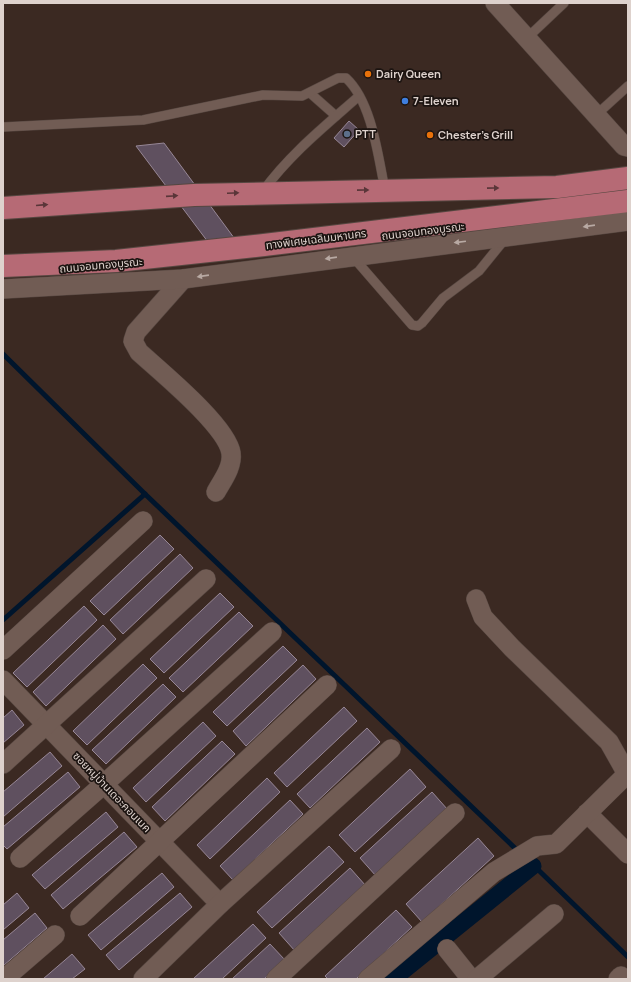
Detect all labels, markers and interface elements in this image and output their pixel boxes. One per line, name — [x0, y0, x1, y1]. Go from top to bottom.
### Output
place label: Dairy Queen — [376, 66, 441, 81]
marker: Dairy Queen — [363, 69, 373, 79]
place label: 7-Eleven — [413, 93, 459, 108]
marker: 7-Eleven — [400, 96, 410, 106]
place label: PTT — [355, 126, 376, 141]
place label: Chester's Grill — [438, 127, 513, 142]
marker: PTT — [342, 129, 352, 139]
marker: Chester's Grill — [425, 130, 435, 140]
one-way arrow — [487, 185, 500, 191]
one-way arrow — [357, 187, 370, 193]
one-way arrow — [227, 190, 239, 197]
one-way arrow — [166, 193, 178, 200]
one-way arrow — [36, 202, 48, 209]
street label: ถนนจอมทองบูรณะ — [380, 218, 466, 243]
one-way arrow — [583, 223, 595, 229]
street label: ทางพิเศษเฉลิมมหานคร — [265, 225, 367, 252]
one-way arrow — [454, 239, 466, 245]
street label: ถนนจอมทองบูรณะ — [59, 253, 144, 276]
one-way arrow — [325, 255, 337, 261]
one-way arrow — [197, 273, 209, 279]
street label: ซอยหมู่บ้านเดอะคอนเนค — [70, 748, 155, 835]

